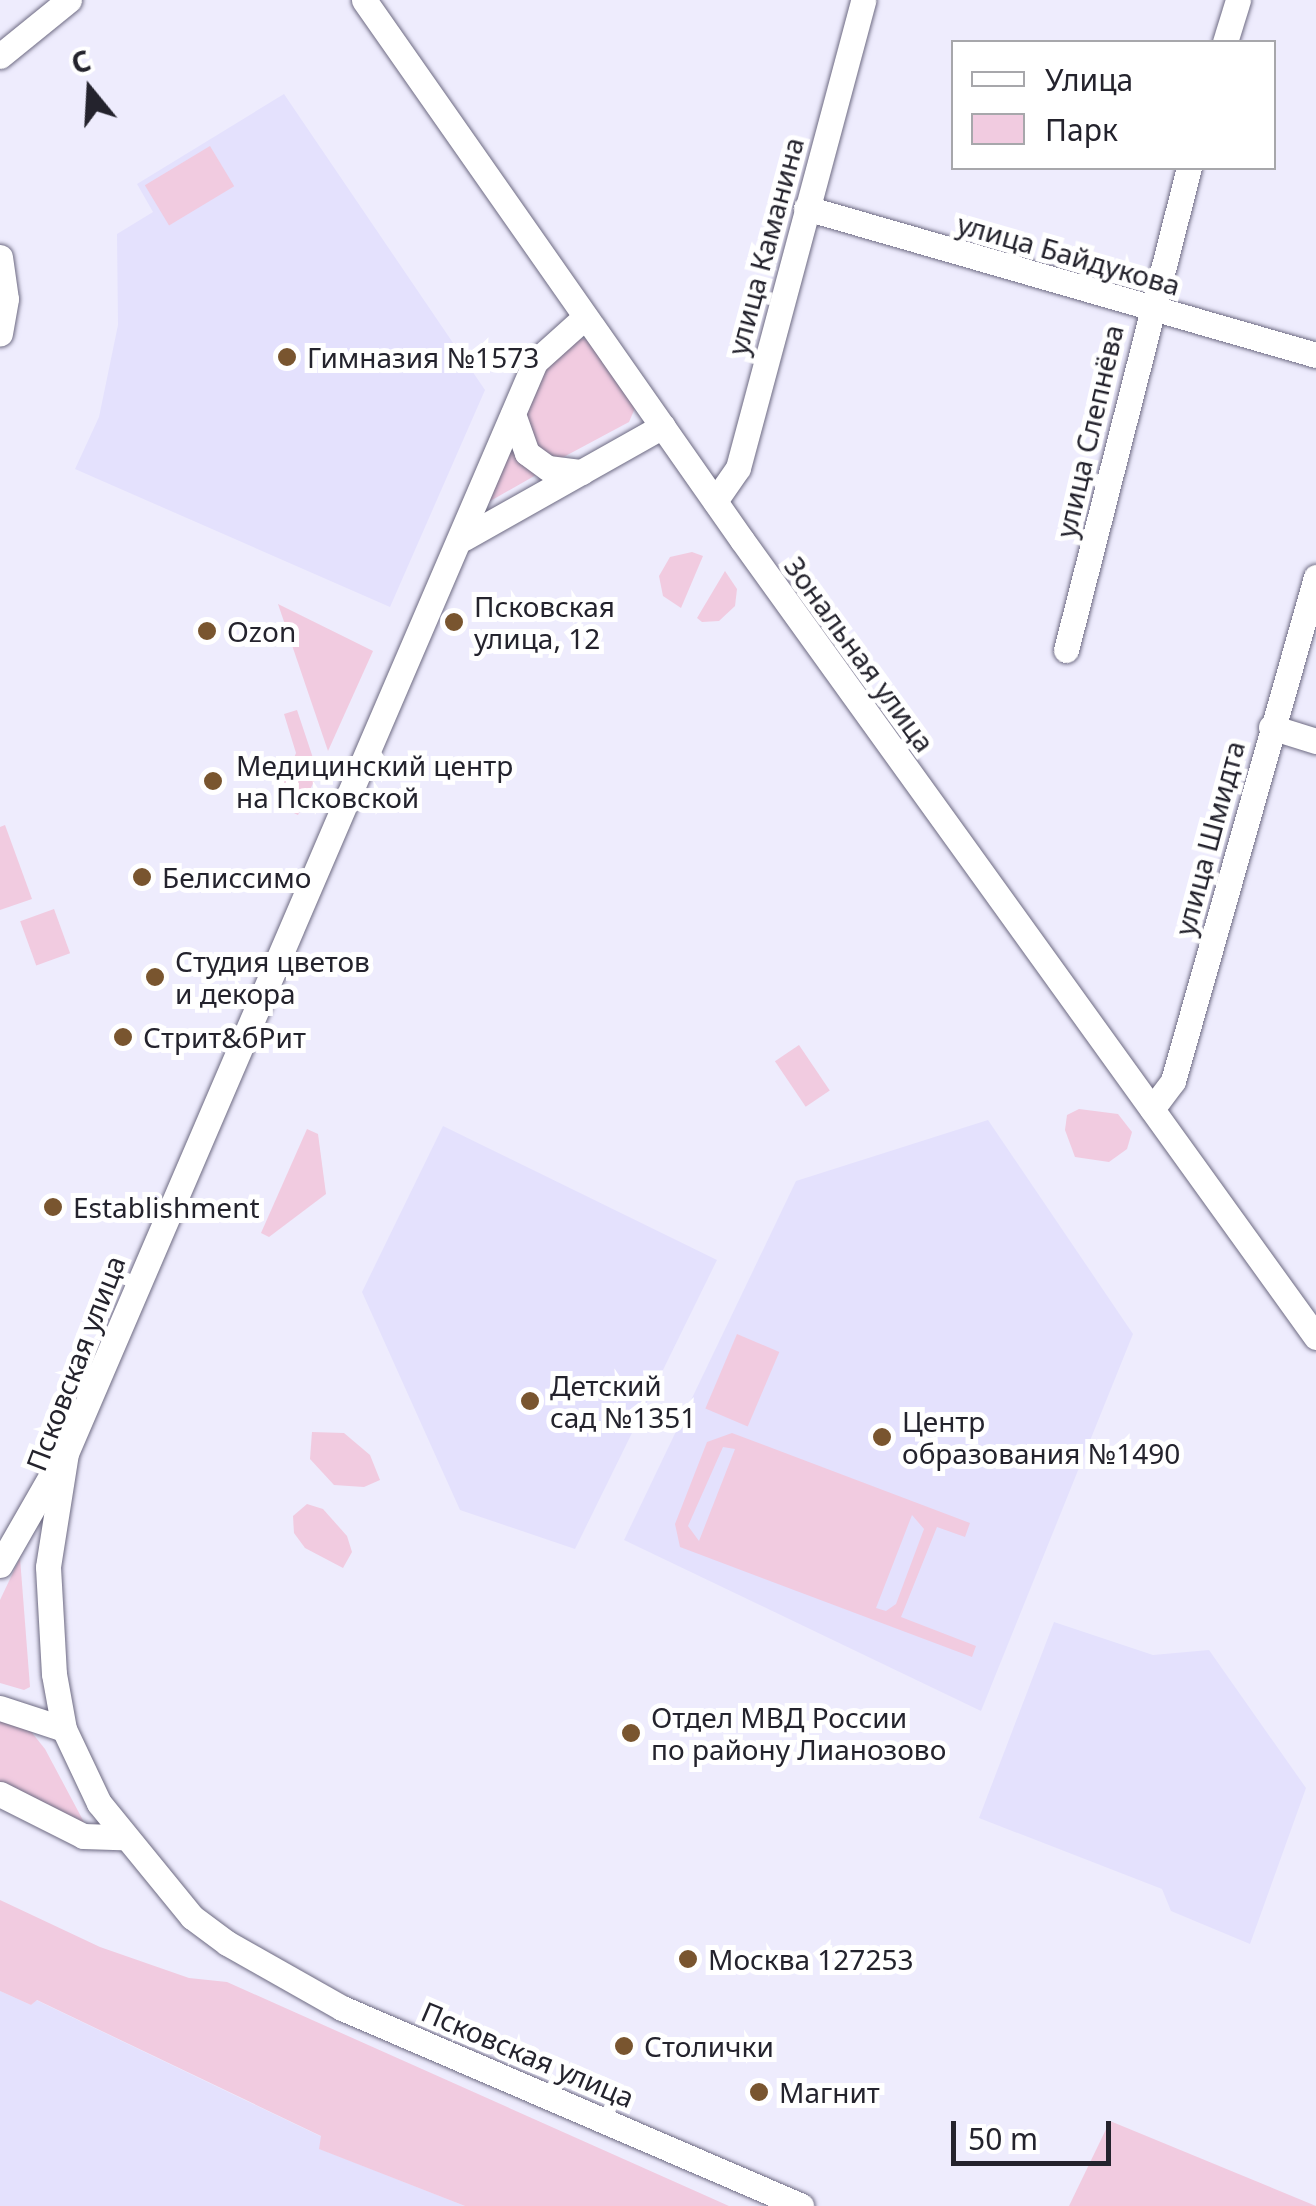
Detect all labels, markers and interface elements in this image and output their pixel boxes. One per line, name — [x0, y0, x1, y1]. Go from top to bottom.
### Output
north arrow — [40, 40, 140, 140]
legend — [951, 40, 1276, 170]
text: С — [66, 41, 95, 82]
text: Улица — [1045, 59, 1133, 100]
text: Парк — [1045, 109, 1118, 150]
street label: улица Каманина — [720, 134, 810, 358]
street label: улица Байдукова — [954, 206, 1184, 302]
street label: улица Слепнёва — [1048, 321, 1130, 541]
place label: Гимназия №1573 — [307, 340, 539, 374]
marker: Гимназия №1573 — [276, 346, 298, 368]
street label: Зональная улица — [778, 550, 942, 758]
place label: Псковская улица, 12 — [474, 589, 615, 655]
marker: Псковская улица, 12 — [443, 611, 465, 633]
place label: Ozon — [227, 614, 296, 648]
marker: Ozon — [196, 620, 218, 642]
street label: улица Шмидта — [1167, 737, 1251, 939]
place label: Медицинский центр на Псковской — [236, 748, 513, 814]
marker: Медицинский центр на Псковской — [200, 768, 226, 794]
place label: Белиссимо — [162, 860, 311, 894]
marker: Белиссимо — [131, 866, 153, 888]
place label: Студия цветов и декора — [175, 944, 370, 1010]
marker: Студия цветов и декора — [144, 966, 166, 988]
place label: Стрит&бРит — [143, 1020, 306, 1054]
marker: Стрит&бРит — [112, 1026, 134, 1048]
place label: Establishment — [73, 1190, 260, 1224]
marker: Establishment — [42, 1196, 64, 1218]
street label: Псковская улица — [19, 1251, 131, 1475]
place label: Детский сад №1351 — [550, 1368, 696, 1434]
marker: Детский сад №1351 — [519, 1390, 541, 1412]
place label: Центр образования №1490 — [902, 1404, 1180, 1470]
marker: Центр образования №1490 — [871, 1426, 893, 1448]
place label: Отдел МВД России по району Лианозово — [651, 1700, 946, 1766]
marker: Отдел МВД России по району Лианозово — [620, 1722, 642, 1744]
place label: Москва 127253 — [708, 1942, 913, 1976]
marker: Москва 127253 — [677, 1948, 699, 1970]
street label: Псковская улица — [417, 1994, 639, 2114]
place label: Столички — [644, 2029, 774, 2063]
marker: Столички — [613, 2035, 635, 2057]
place label: Магнит — [779, 2075, 880, 2109]
marker: Магнит — [748, 2081, 770, 2103]
scale bar — [956, 2101, 1116, 2163]
text: 50 m — [968, 2118, 1038, 2159]

